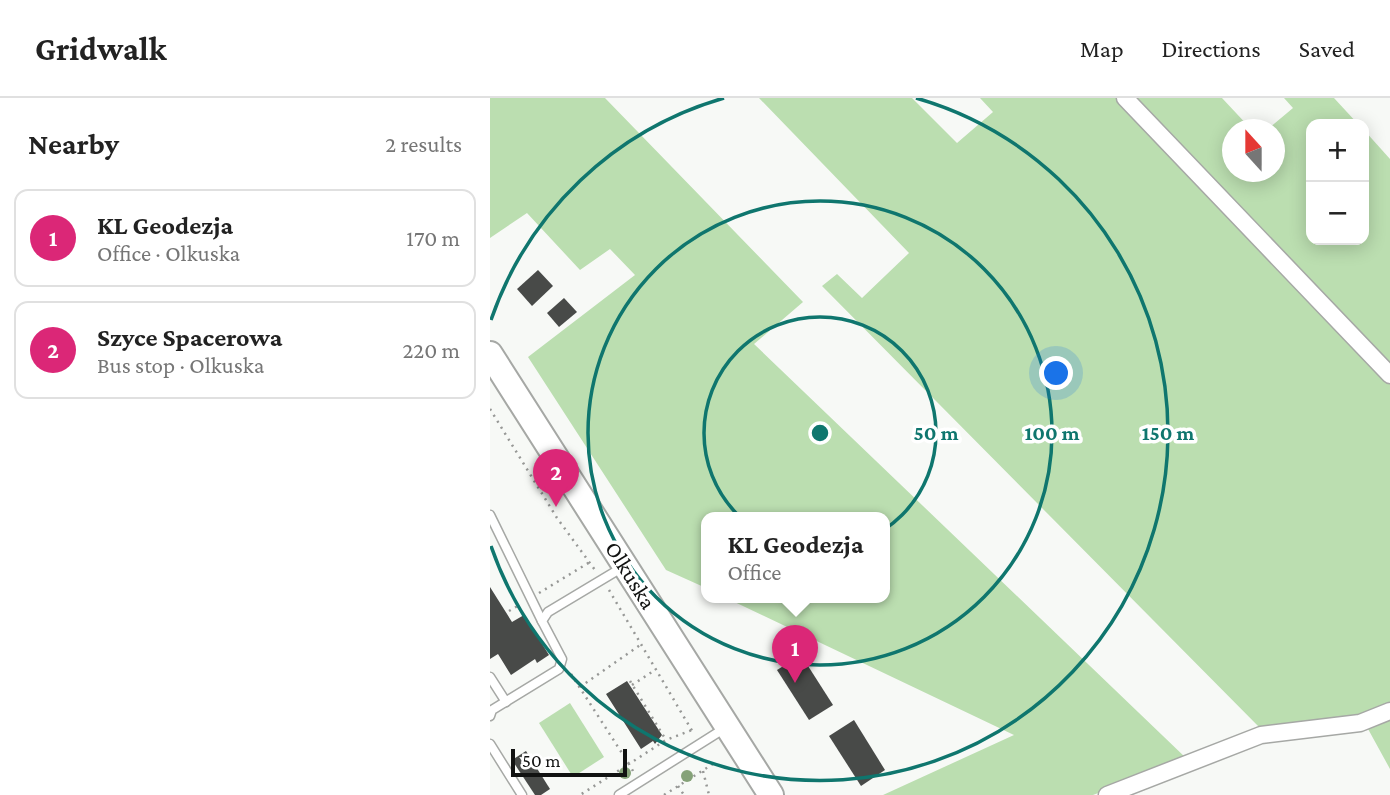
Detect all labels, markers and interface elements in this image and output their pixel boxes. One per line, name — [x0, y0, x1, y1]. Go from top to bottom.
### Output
text: Gridwalk — [35, 30, 167, 67]
text: Map — [1080, 35, 1124, 62]
text: Directions — [1162, 35, 1261, 62]
text: Saved — [1299, 35, 1355, 62]
north arrow — [1222, 119, 1285, 182]
map controls — [1306, 119, 1369, 245]
button: + — [1306, 119, 1369, 182]
text: Nearby — [28, 127, 119, 160]
text: 2 results — [385, 131, 462, 157]
button: − — [1306, 182, 1369, 245]
text: KL Geodezja — [97, 211, 233, 240]
text: 1 — [49, 225, 57, 251]
text: 170 m — [406, 225, 460, 251]
text: Office · Olkuska — [97, 240, 240, 266]
text: Szyce Spacerowa — [97, 323, 282, 352]
text: 2 — [47, 337, 59, 363]
text: 220 m — [402, 337, 460, 363]
text: Bus stop · Olkuska — [97, 352, 264, 378]
your location — [1039, 356, 1073, 390]
centre of rings — [808, 421, 832, 445]
text: 50 m — [914, 421, 959, 445]
text: 100 m — [1024, 421, 1080, 445]
text: 150 m — [1142, 421, 1195, 445]
pin: 2 — [533, 449, 579, 507]
popup — [701, 512, 890, 603]
text: KL Geodezja — [727, 530, 864, 559]
street label: Olkuska — [600, 536, 662, 614]
text: Office — [727, 559, 781, 585]
pin: 1 — [772, 625, 818, 683]
scale bar — [511, 746, 626, 778]
text: 50 m — [522, 750, 561, 771]

